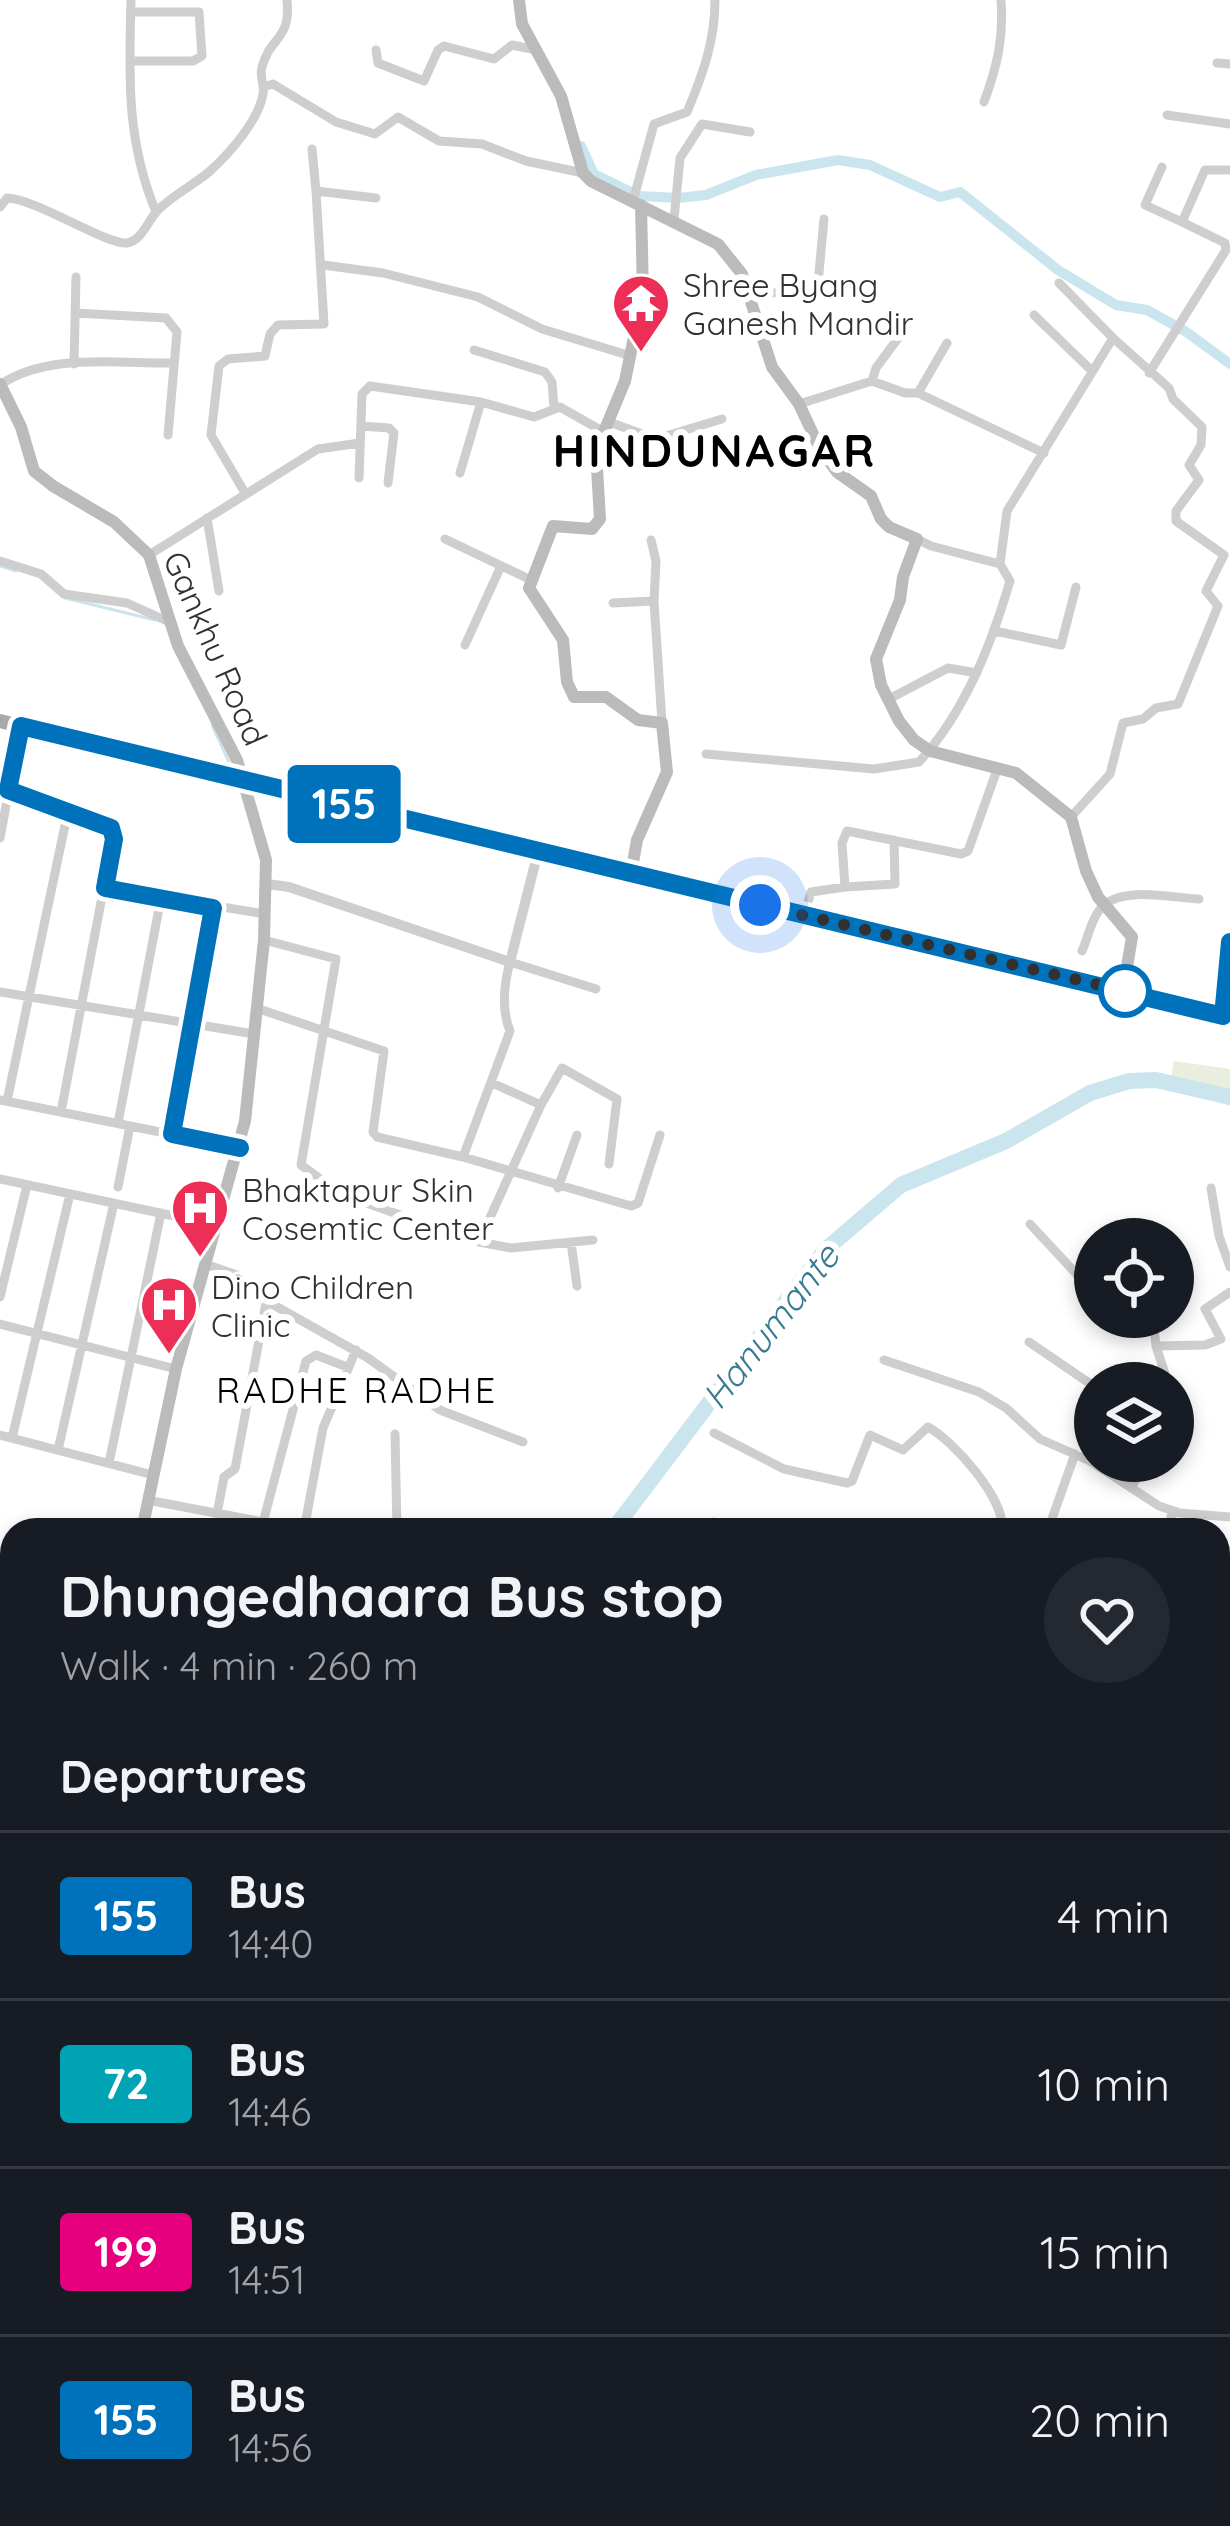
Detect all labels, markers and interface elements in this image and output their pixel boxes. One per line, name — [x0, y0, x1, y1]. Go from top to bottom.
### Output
place label: Shree Byang Ganesh Mandir — [683, 264, 914, 343]
temple icon: Shree Byang Ganesh Mandir — [610, 272, 672, 354]
district label: HINDUNAGAR — [553, 422, 877, 478]
street label: Gankhu Road — [155, 544, 277, 752]
line badge: 155 — [275, 765, 413, 843]
text: 155 — [312, 777, 376, 830]
your location — [730, 875, 790, 935]
unlabelled marker — [1100, 966, 1150, 1016]
place label: Bhaktapur Skin Cosemtic Center — [242, 1169, 494, 1248]
hospital icon: Bhaktapur Skin Cosemtic Center — [169, 1177, 231, 1259]
map controls — [1074, 1218, 1194, 1482]
button: locate — [1074, 1218, 1194, 1338]
water label: Hanumante — [692, 1233, 849, 1417]
place label: Dino Children Clinic — [211, 1266, 414, 1345]
hospital icon: Dino Children Clinic — [138, 1274, 200, 1356]
button: layers — [1074, 1362, 1194, 1482]
district label: RADHE RADHE — [216, 1367, 498, 1412]
button: heart — [1044, 1557, 1170, 1683]
text: Dhungedhaara Bus stop — [60, 1560, 724, 1631]
text: Walk · 4 min · 260 m — [60, 1641, 418, 1690]
text: Departures — [60, 1748, 307, 1804]
text: Bus — [228, 1863, 306, 1919]
text: 4 min — [1057, 1888, 1170, 1944]
text: 155 — [94, 1889, 158, 1942]
text: 14:40 — [228, 1919, 313, 1968]
text: Bus — [228, 2031, 306, 2087]
text: 10 min — [1038, 2056, 1170, 2112]
text: 72 — [103, 2057, 149, 2110]
text: 14:46 — [228, 2087, 311, 2136]
text: Bus — [228, 2199, 306, 2255]
text: 15 min — [1040, 2224, 1170, 2280]
text: 199 — [94, 2225, 158, 2278]
text: 14:51 — [228, 2255, 305, 2304]
text: Bus — [228, 2367, 306, 2423]
text: 20 min — [1029, 2392, 1170, 2448]
text: 155 — [94, 2393, 158, 2446]
text: 14:56 — [228, 2423, 312, 2472]

